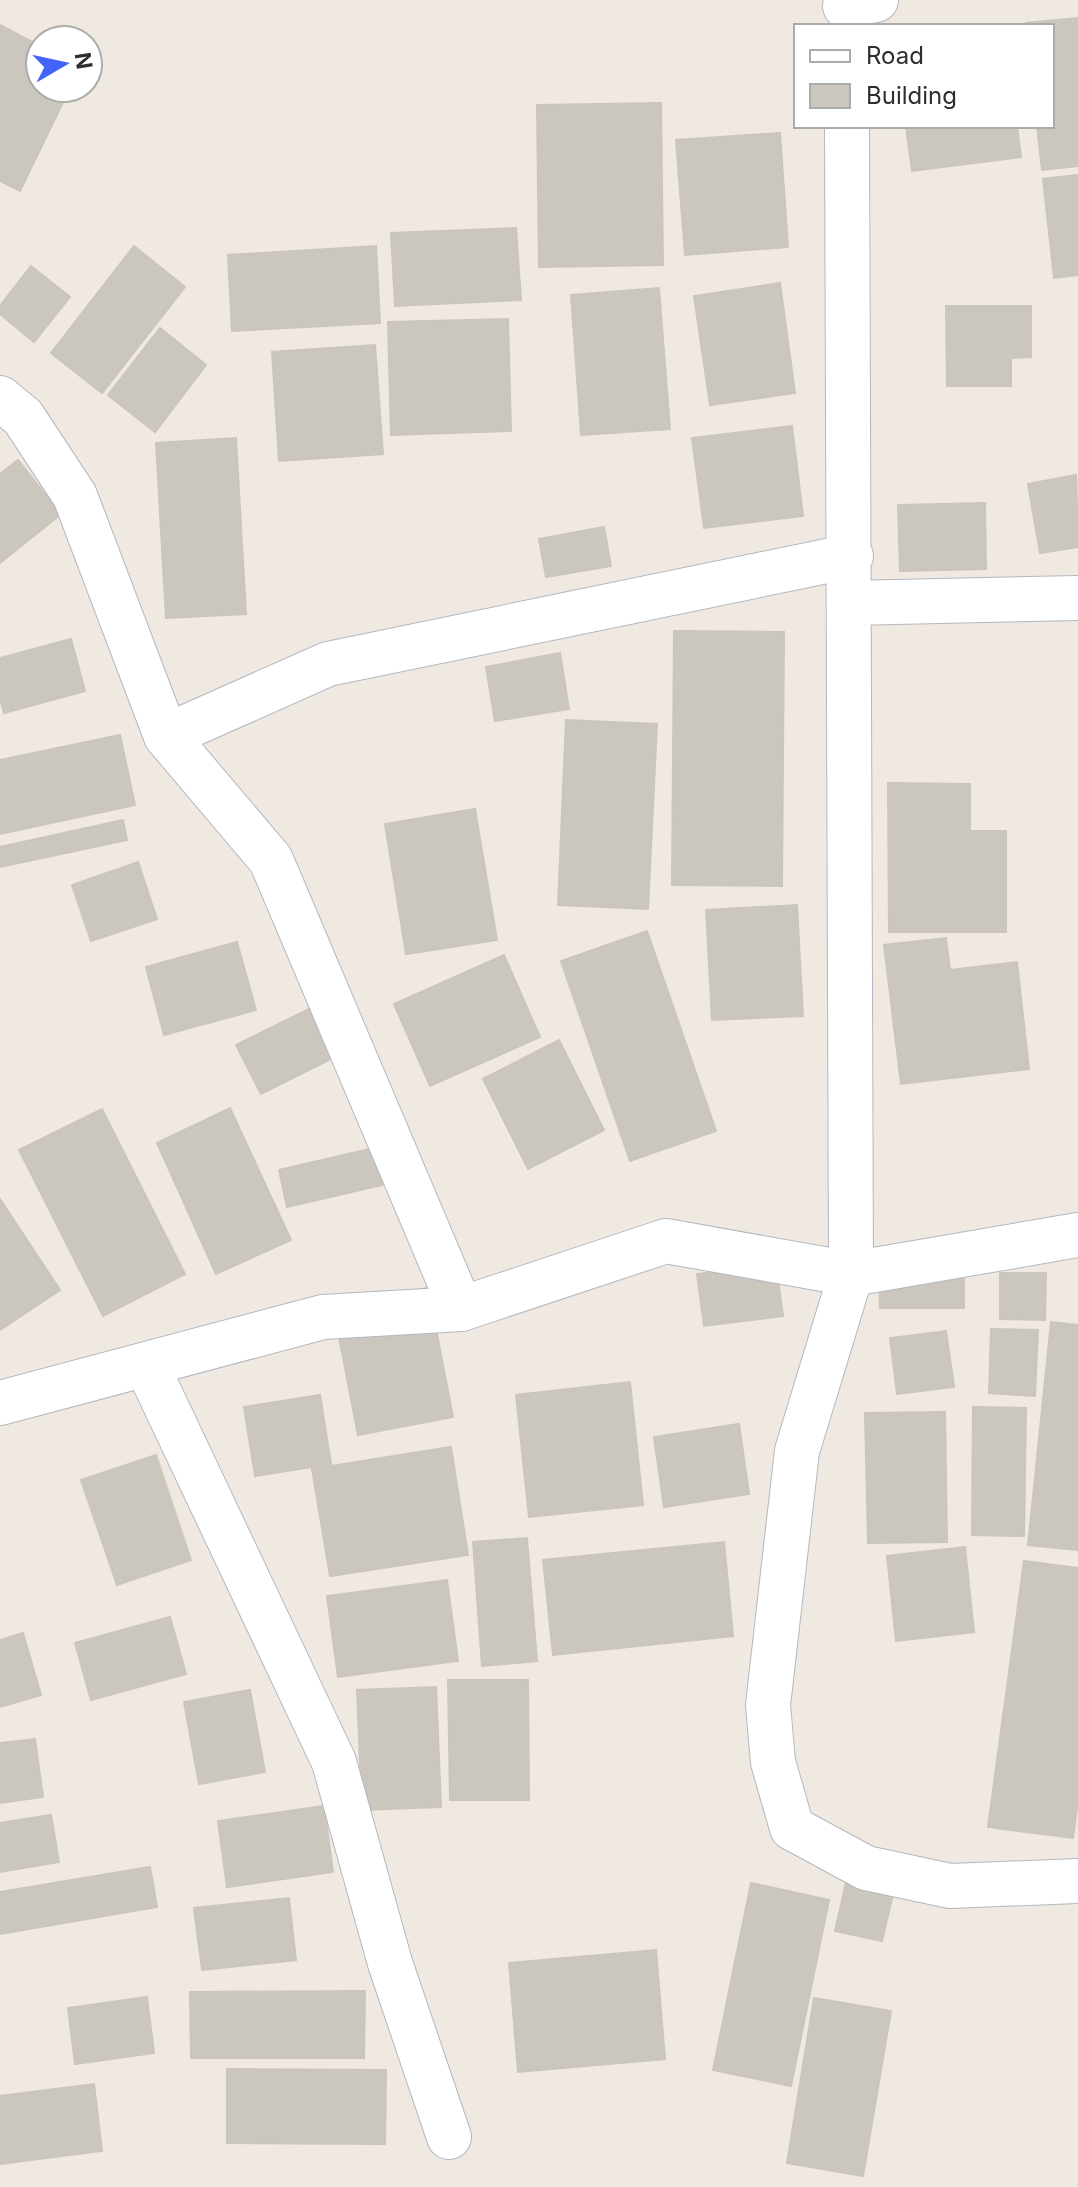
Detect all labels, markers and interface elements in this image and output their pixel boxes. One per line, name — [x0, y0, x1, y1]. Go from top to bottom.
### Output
north arrow — [24, 24, 104, 104]
legend — [794, 24, 1054, 128]
text: Road — [866, 41, 924, 70]
text: N — [70, 51, 98, 71]
text: Building — [866, 81, 957, 110]

